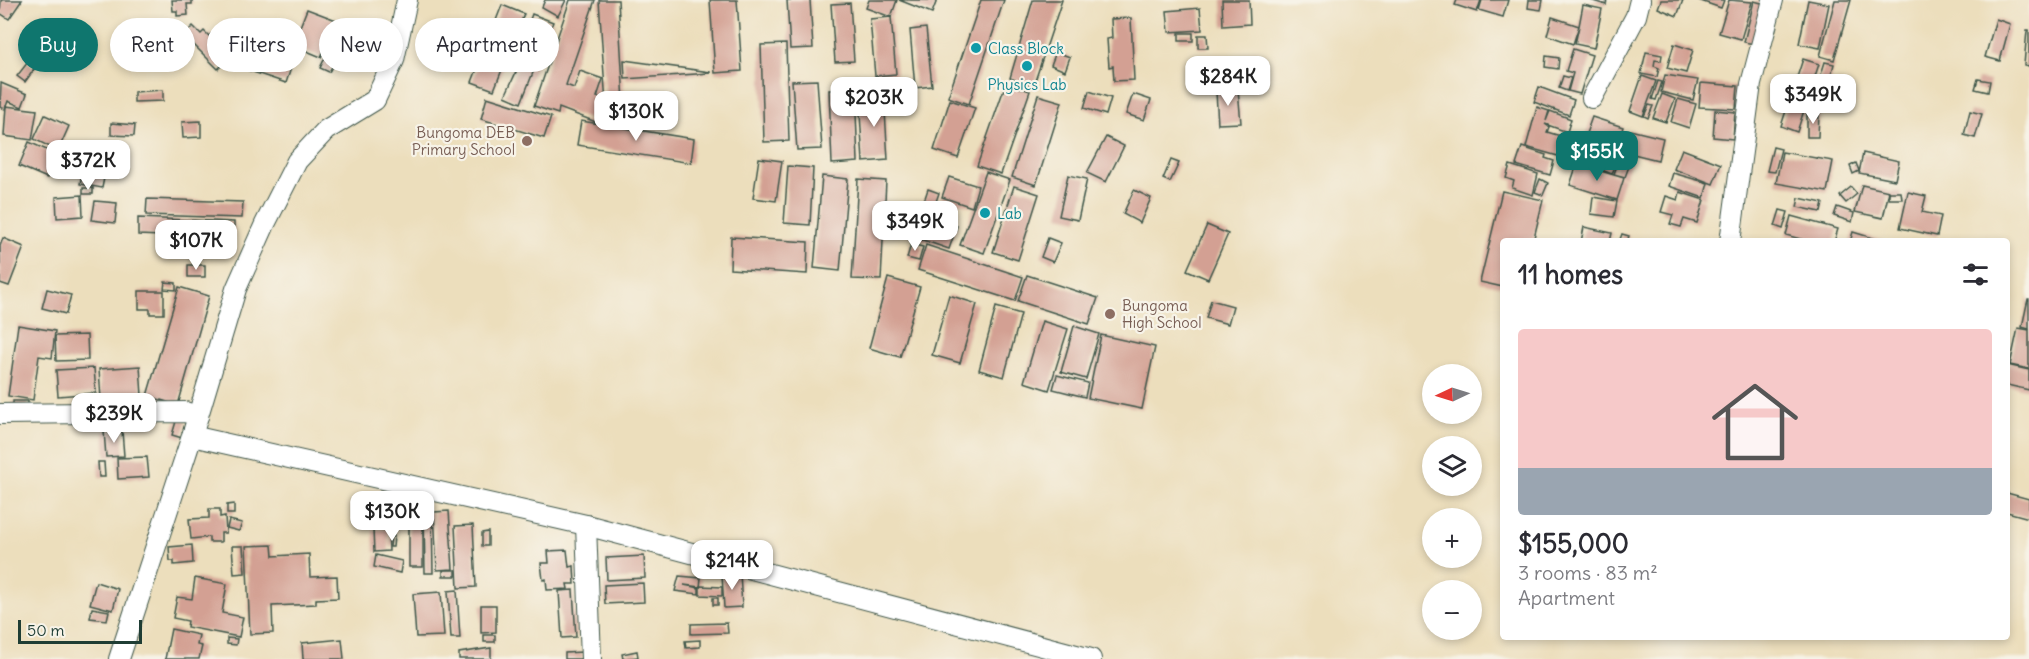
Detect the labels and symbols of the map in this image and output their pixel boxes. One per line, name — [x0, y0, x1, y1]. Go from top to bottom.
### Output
place label: Class Block — [988, 39, 1064, 58]
marker: Class Block — [969, 41, 983, 55]
pin: $284K — [1186, 56, 1270, 107]
marker: Physics Lab — [1020, 59, 1034, 73]
pin: $349K — [1771, 74, 1855, 125]
place label: Physics Lab — [987, 75, 1067, 94]
pin: $203K — [832, 77, 916, 128]
pin: $130K — [594, 91, 678, 142]
place label: Bungoma DEB Primary School — [412, 123, 515, 159]
pin: $155K — [1555, 131, 1639, 182]
marker: Bungoma DEB Primary School — [520, 134, 534, 148]
pin: $372K — [46, 140, 130, 191]
pin: $349K — [873, 201, 957, 252]
place label: Lab — [997, 204, 1022, 223]
marker: Lab — [978, 206, 992, 220]
pin: $107K — [154, 220, 238, 271]
place label: Bungoma High School — [1122, 296, 1202, 332]
marker: Bungoma High School — [1103, 307, 1117, 321]
north arrow — [1422, 364, 1482, 424]
pin: $239K — [72, 393, 156, 444]
pin: $130K — [350, 491, 434, 542]
pin: $214K — [690, 540, 774, 591]
scale bar — [18, 617, 142, 644]

